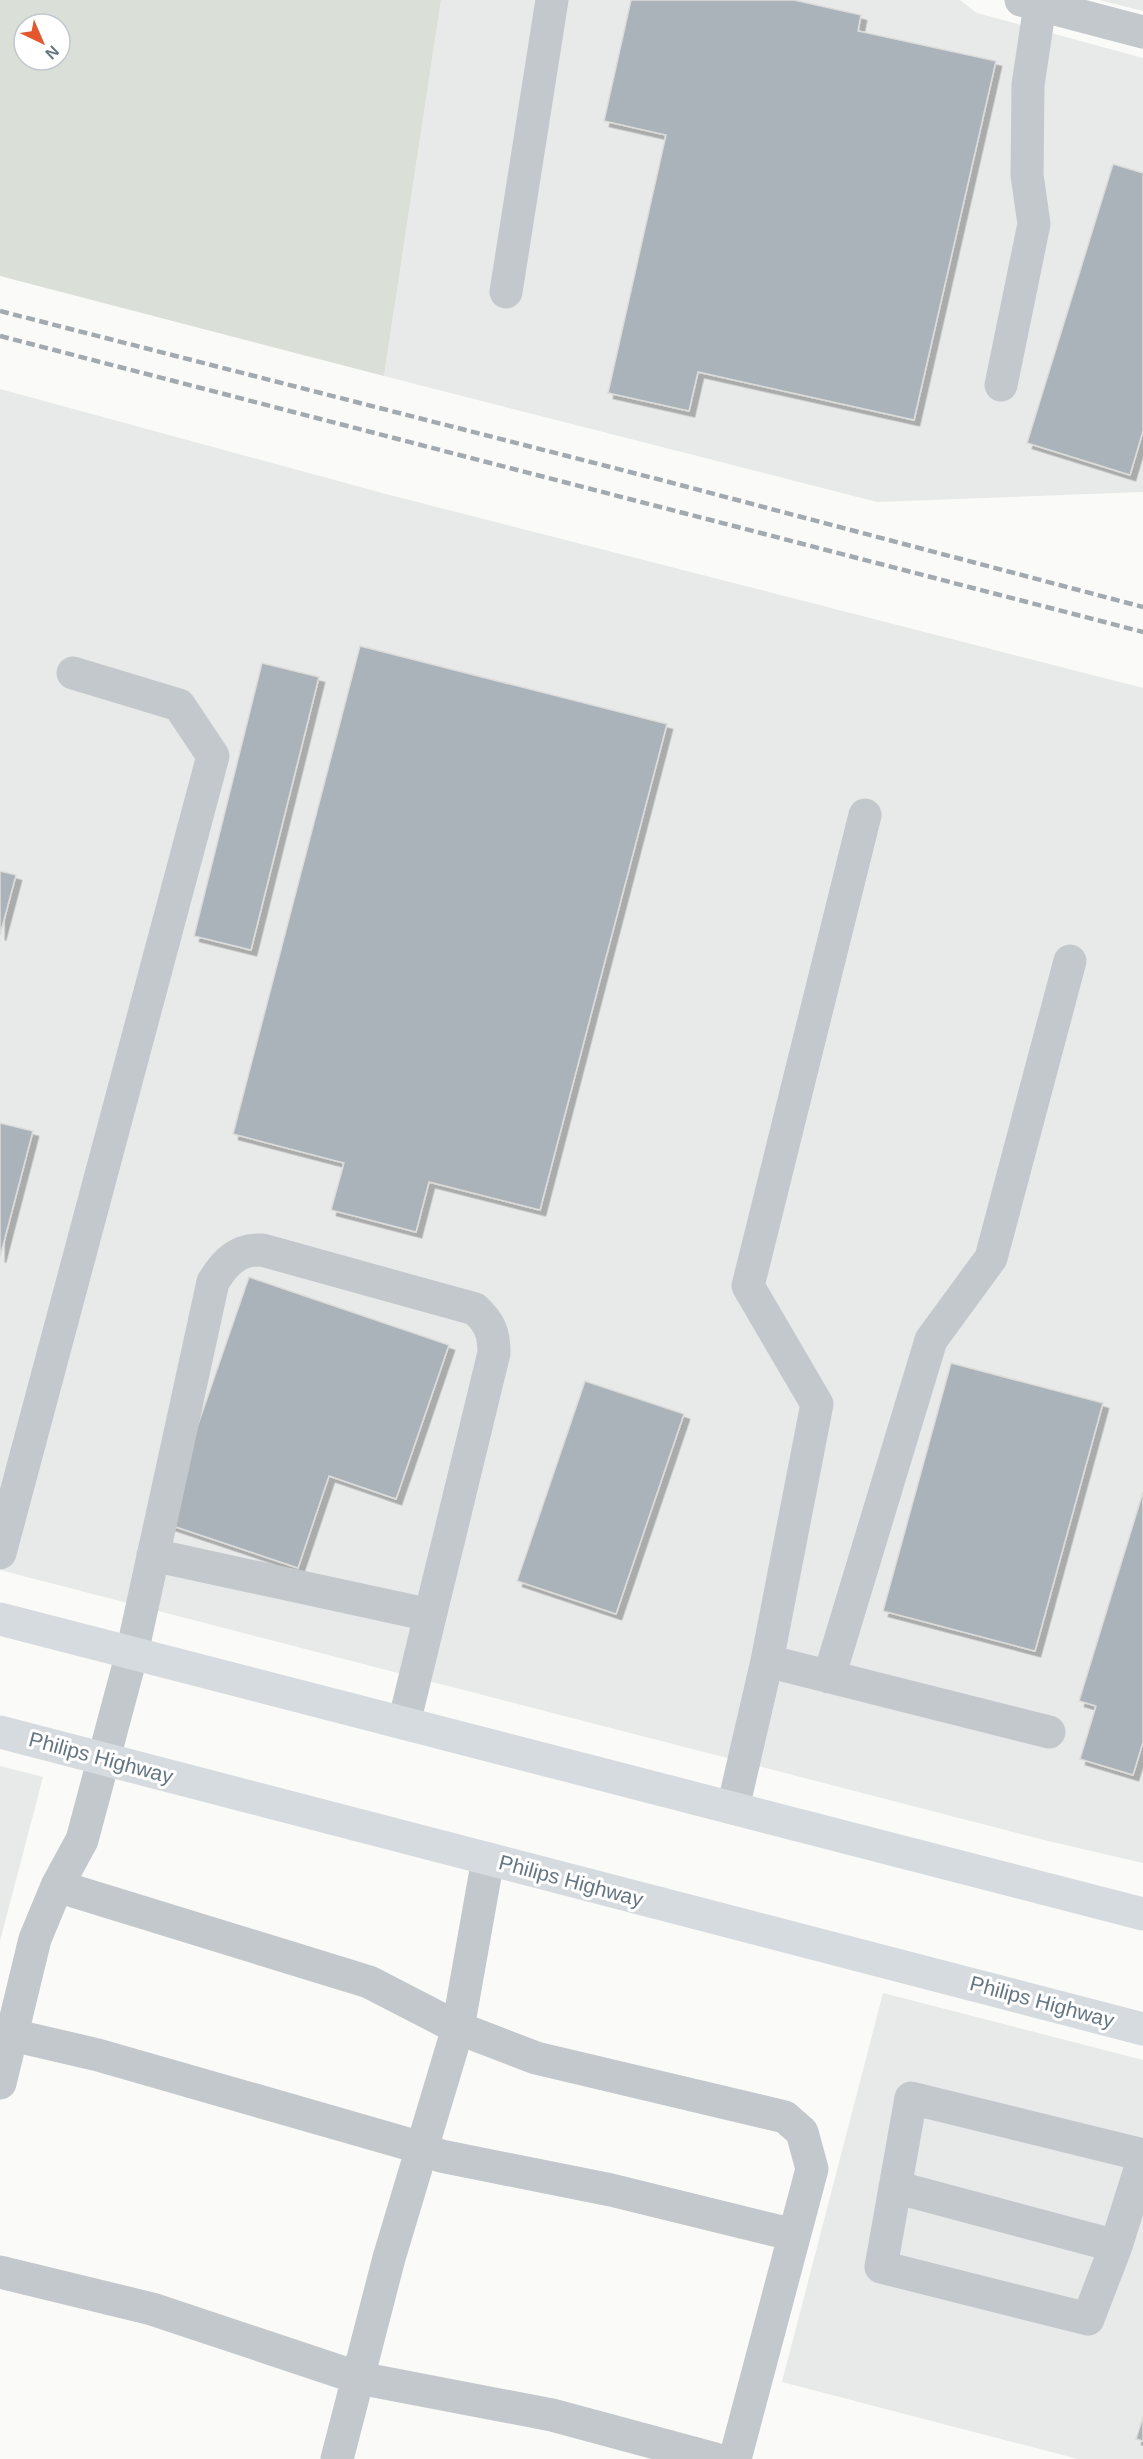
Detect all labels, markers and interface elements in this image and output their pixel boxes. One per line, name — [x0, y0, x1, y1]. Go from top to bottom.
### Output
north arrow — [12, 12, 72, 72]
text: N — [42, 42, 62, 63]
street label: Philips Highway — [27, 1727, 176, 1788]
street label: Philips Highway — [497, 1850, 646, 1911]
street label: Philips Highway — [968, 1971, 1117, 2032]

